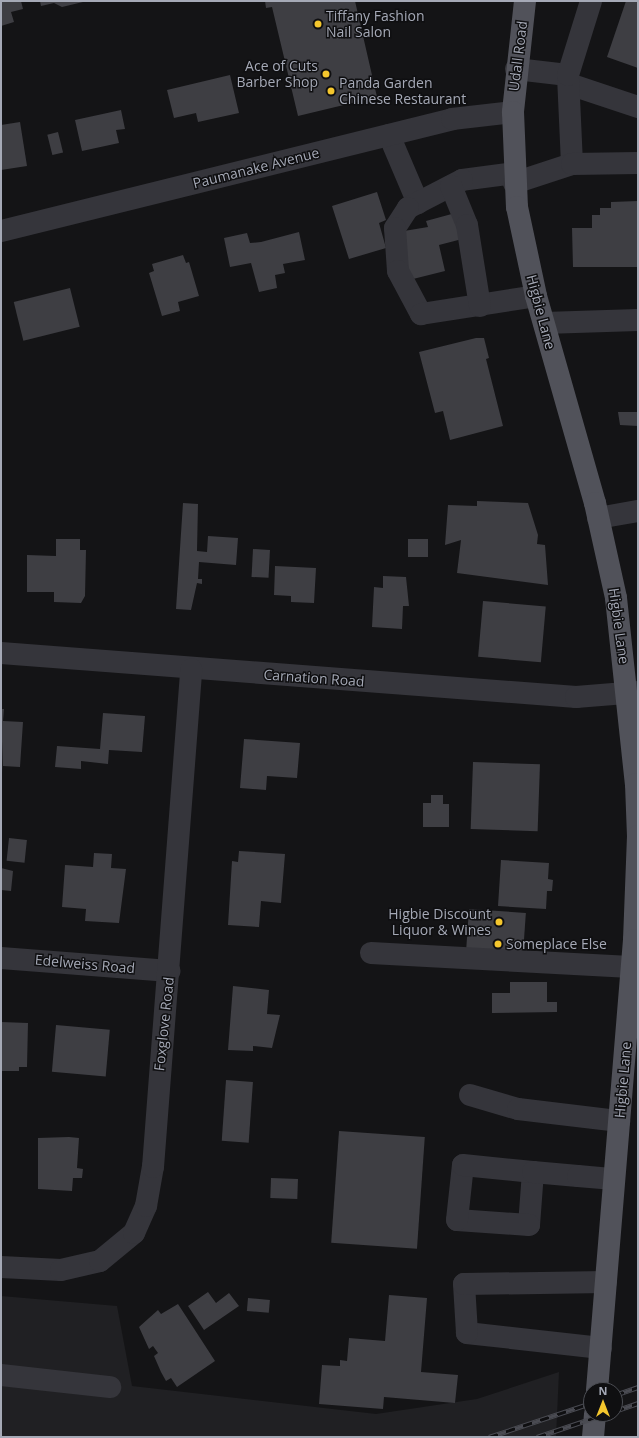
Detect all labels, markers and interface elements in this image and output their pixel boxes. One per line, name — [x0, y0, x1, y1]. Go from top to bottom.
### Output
place label: Tiffany Fashion Nail Salon — [326, 8, 424, 40]
marker: Tiffany Fashion Nail Salon — [313, 19, 323, 29]
street label: Udall Road — [505, 20, 531, 92]
place label: Ace of Cuts Barber Shop — [236, 58, 318, 90]
marker: Ace of Cuts Barber Shop — [321, 69, 331, 79]
place label: Panda Garden Chinese Restaurant — [339, 75, 466, 108]
marker: Panda Garden Chinese Restaurant — [326, 86, 336, 96]
street label: Paumanake Avenue — [191, 144, 321, 192]
street label: Higbie Lane — [523, 273, 559, 351]
street label: Higbie Lane — [605, 587, 633, 665]
street label: Carnation Road — [263, 666, 365, 690]
place label: Higbie Discount Liquor & Wines — [388, 906, 491, 938]
marker: Higbie Discount Liquor & Wines — [494, 917, 504, 927]
place label: Someplace Else — [506, 936, 607, 952]
marker: Someplace Else — [493, 939, 503, 949]
street label: Edelweiss Road — [34, 951, 136, 977]
street label: Foxglove Road — [151, 976, 177, 1072]
street label: Higbie Lane — [611, 1041, 635, 1119]
north arrow — [583, 1382, 623, 1422]
text: N — [599, 1383, 607, 1398]

